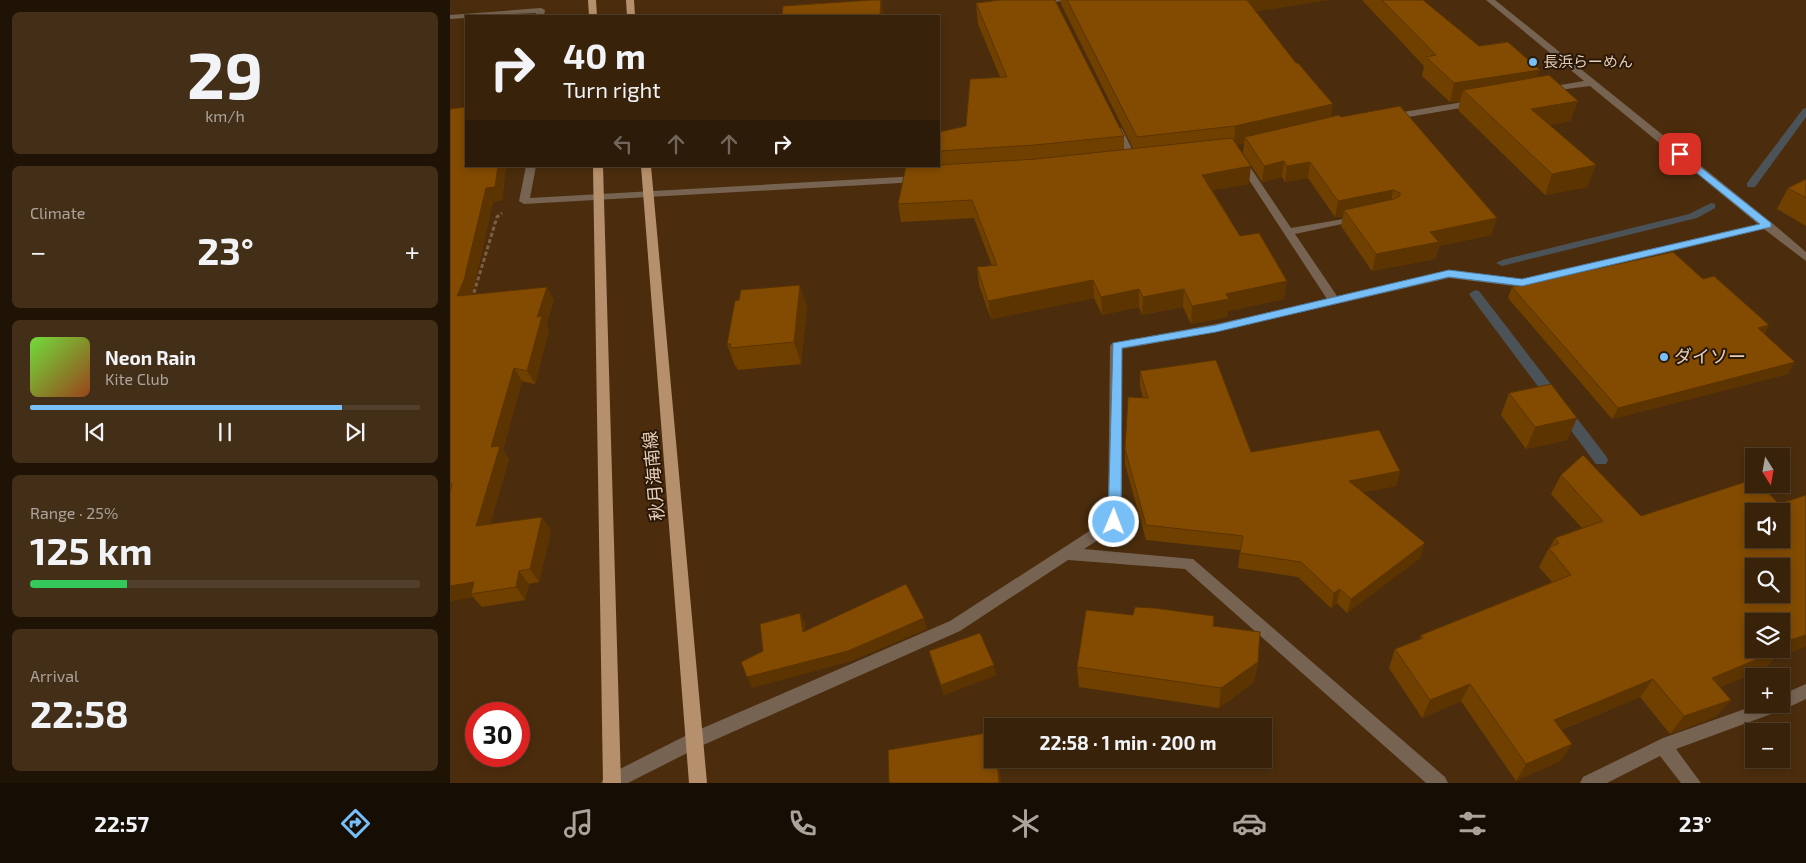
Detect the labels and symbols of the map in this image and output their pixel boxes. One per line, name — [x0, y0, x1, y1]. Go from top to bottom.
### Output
place label: 長浜らーめん — [1543, 52, 1633, 70]
marker: 長浜らーめん — [1527, 56, 1539, 68]
pin — [1659, 133, 1701, 175]
place label: ダイソー — [1674, 345, 1746, 367]
marker: ダイソー — [1658, 351, 1670, 363]
street label: 秋月海南線 — [638, 430, 668, 522]
north arrow — [1745, 448, 1790, 492]
position arrow — [1087, 495, 1139, 547]
speed limit sign: 30 — [465, 702, 530, 767]

